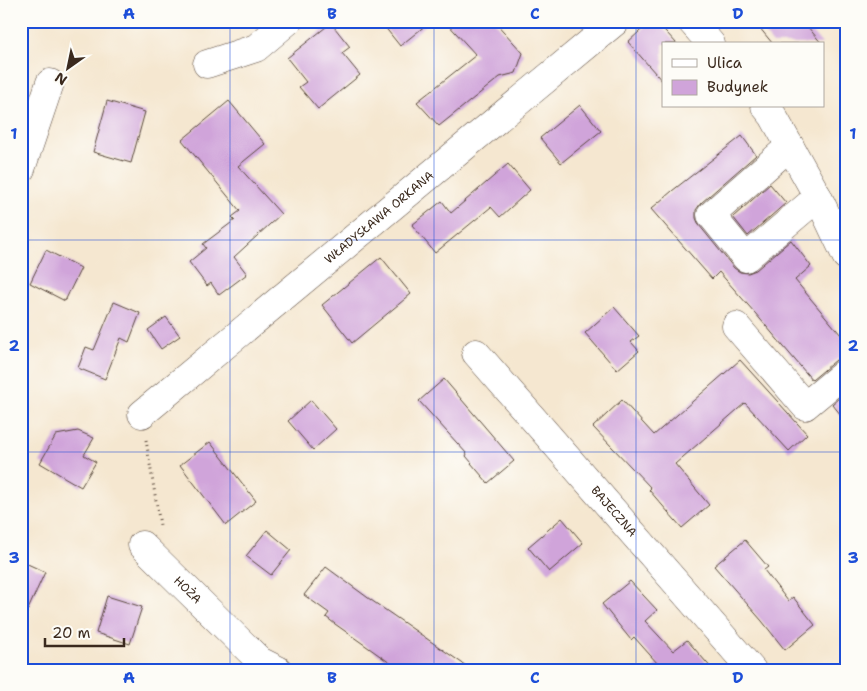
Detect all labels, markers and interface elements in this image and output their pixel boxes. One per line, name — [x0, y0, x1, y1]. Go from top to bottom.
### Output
text: A — [123, 3, 135, 24]
text: B — [327, 3, 337, 24]
text: C — [530, 3, 540, 24]
text: D — [732, 3, 744, 24]
north arrow — [42, 42, 92, 92]
legend — [662, 42, 824, 108]
text: Ulica — [707, 53, 743, 73]
text: N — [51, 68, 70, 89]
text: Budynek — [707, 77, 768, 97]
text: 1 — [10, 123, 18, 144]
text: 1 — [849, 123, 857, 144]
street label: WŁADYSŁAWA ORKANA — [321, 167, 437, 267]
text: 2 — [8, 335, 20, 356]
text: 2 — [847, 335, 859, 356]
street label: BAJECZNA — [587, 483, 641, 540]
text: 3 — [8, 547, 20, 568]
text: 3 — [847, 547, 859, 568]
street label: HOŻA — [170, 573, 205, 607]
scale bar — [45, 616, 124, 648]
text: 20 m — [52, 623, 91, 643]
text: A — [123, 667, 135, 688]
text: B — [327, 667, 337, 688]
text: C — [530, 667, 540, 688]
text: D — [732, 667, 744, 688]

